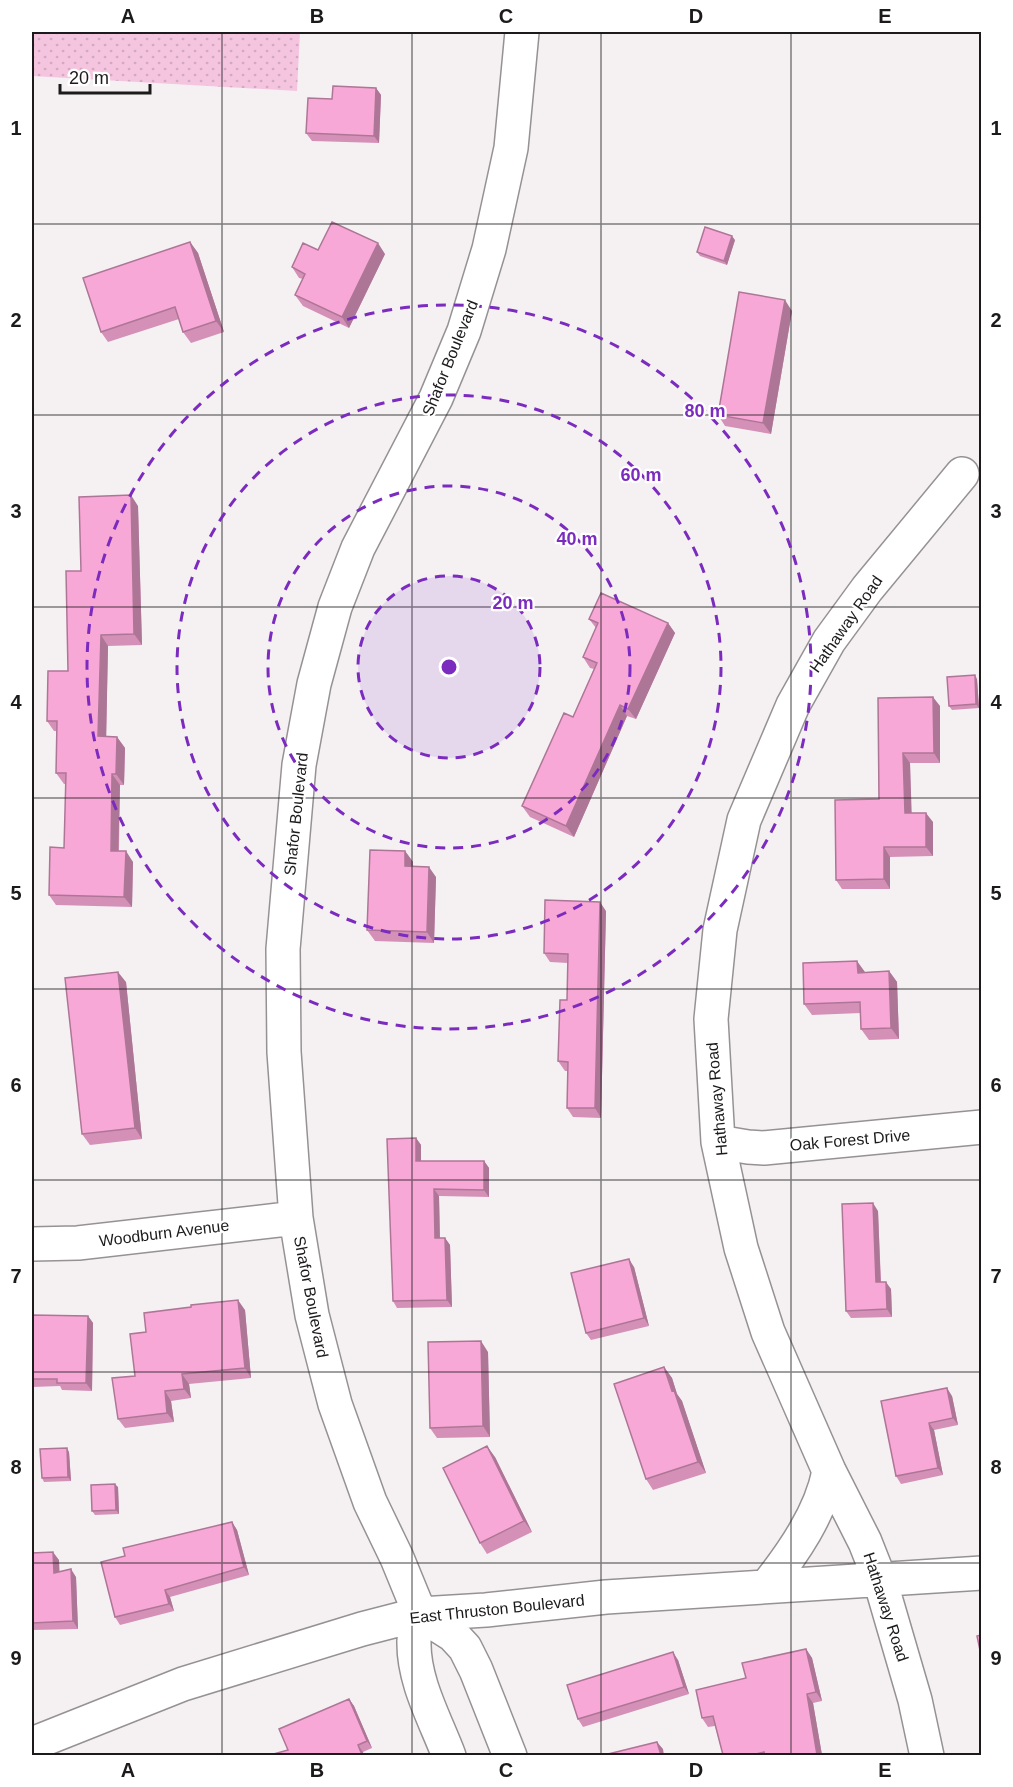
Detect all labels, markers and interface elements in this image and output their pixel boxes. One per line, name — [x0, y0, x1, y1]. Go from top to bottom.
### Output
text: A — [121, 5, 135, 27]
text: B — [310, 5, 324, 27]
text: C — [499, 5, 513, 27]
text: D — [689, 5, 703, 27]
text: E — [878, 5, 892, 27]
scale bar — [60, 57, 150, 95]
text: 20 m — [69, 68, 109, 88]
text: 1 — [10, 117, 22, 139]
text: 1 — [990, 117, 1002, 139]
street label: Shafor Boulevard — [419, 297, 481, 419]
text: 2 — [10, 309, 22, 331]
text: 2 — [990, 309, 1002, 331]
text: 80 m — [684, 401, 726, 421]
text: 60 m — [620, 465, 662, 485]
text: 3 — [10, 500, 22, 522]
text: 3 — [990, 500, 1002, 522]
text: 40 m — [556, 529, 598, 549]
street label: Hathaway Road — [806, 572, 886, 676]
text: 20 m — [492, 593, 534, 613]
centre of rings — [439, 657, 459, 677]
text: 4 — [10, 691, 22, 713]
text: 4 — [990, 691, 1002, 713]
street label: Shafor Boulevard — [281, 752, 311, 876]
text: 5 — [10, 882, 22, 904]
text: 5 — [990, 882, 1002, 904]
street label: Hathaway Road — [704, 1042, 730, 1156]
text: 6 — [10, 1074, 22, 1096]
text: 6 — [990, 1074, 1002, 1096]
street label: Oak Forest Drive — [789, 1126, 911, 1154]
street label: Woodburn Avenue — [98, 1217, 230, 1249]
street label: Shafor Boulevard — [291, 1235, 331, 1359]
text: 7 — [10, 1265, 22, 1287]
text: 7 — [990, 1265, 1002, 1287]
text: 8 — [10, 1456, 22, 1478]
text: 8 — [990, 1456, 1002, 1478]
street label: Hathaway Road — [860, 1550, 912, 1664]
street label: East Thruston Boulevard — [409, 1591, 585, 1627]
text: 9 — [10, 1647, 22, 1669]
text: 9 — [990, 1647, 1002, 1669]
text: A — [121, 1759, 135, 1781]
text: B — [310, 1759, 324, 1781]
text: C — [499, 1759, 513, 1781]
text: D — [689, 1759, 703, 1781]
text: E — [878, 1759, 892, 1781]

